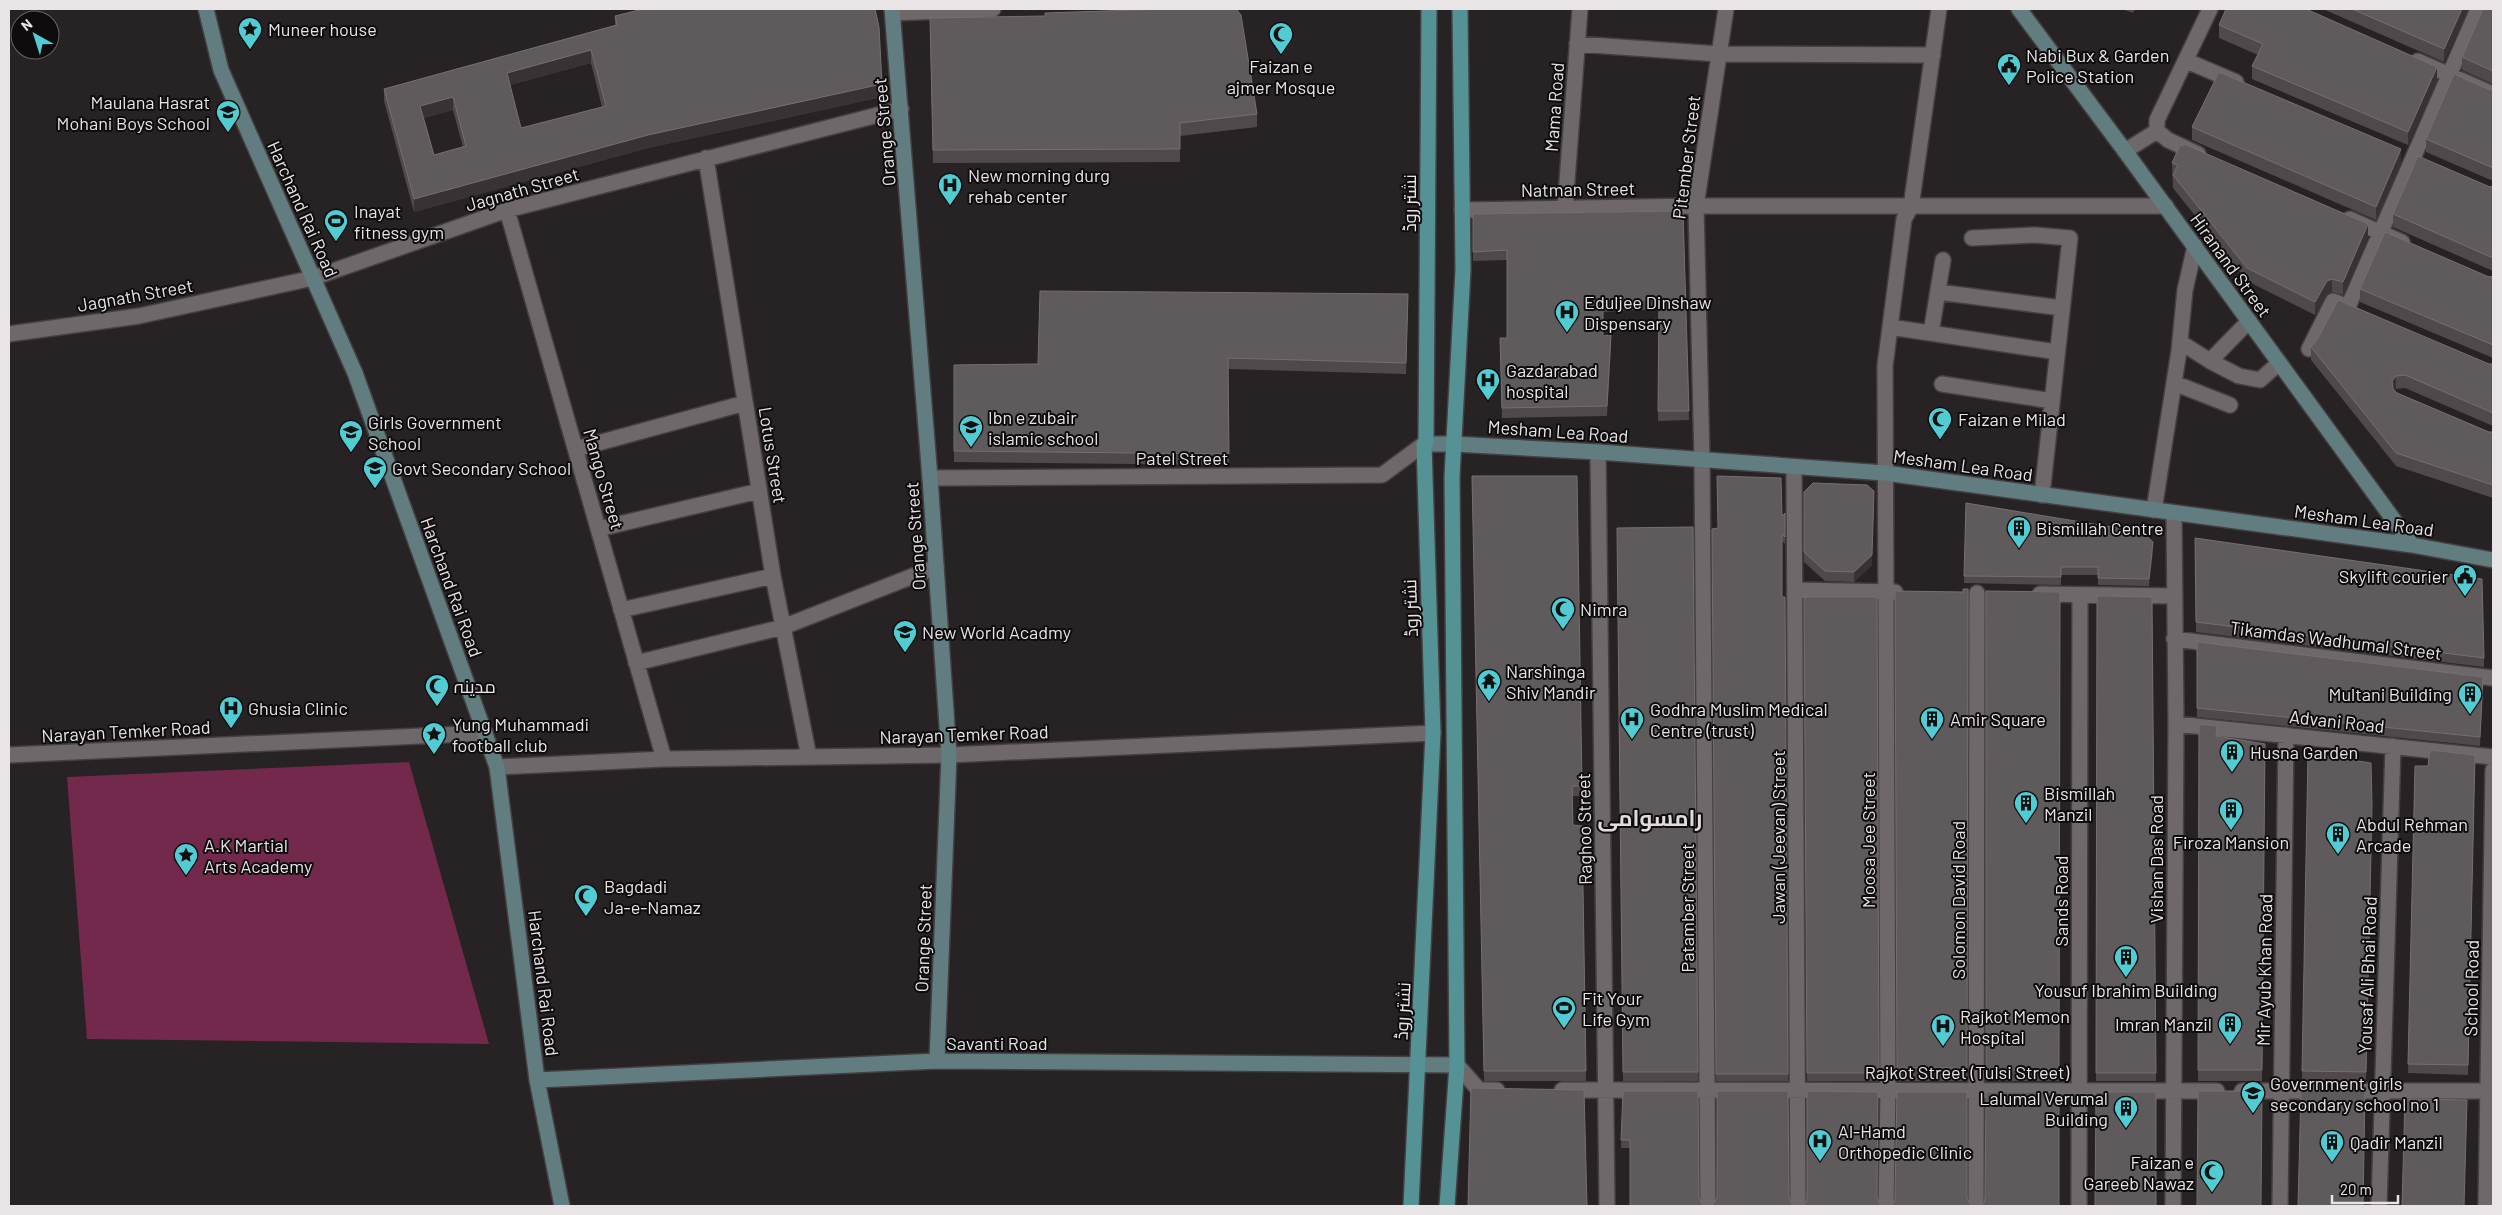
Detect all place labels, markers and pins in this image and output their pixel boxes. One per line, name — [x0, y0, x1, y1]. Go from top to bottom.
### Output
place icon: Muneer house — [237, 16, 263, 50]
place label: Muneer house — [268, 18, 377, 40]
mosque icon: Faizan e ajmer Mosque — [1268, 21, 1294, 55]
place label: Nabi Bux & Garden Police Station — [2026, 44, 2169, 87]
public building icon: Nabi Bux & Garden Police Station — [1996, 52, 2022, 86]
place label: Faizan e ajmer Mosque — [1227, 55, 1335, 98]
place label: Maulana Hasrat Mohani Boys School — [57, 91, 210, 134]
school or university icon: Maulana Hasrat Mohani Boys School — [215, 99, 241, 133]
place label: New morning durg rehab center — [968, 164, 1110, 207]
hospital icon: New morning durg rehab center — [937, 172, 963, 206]
place label: Inayat fitness gym — [354, 200, 444, 243]
sports icon: Inayat fitness gym — [323, 208, 349, 242]
place label: Eduljee Dinshaw Dispensary — [1584, 291, 1712, 334]
hospital icon: Eduljee Dinshaw Dispensary — [1554, 299, 1580, 333]
place label: Gazdarabad hospital — [1506, 359, 1598, 402]
hospital icon: Gazdarabad hospital — [1475, 367, 1501, 401]
place label: Ibn e zubair islamic school — [988, 406, 1098, 449]
mosque icon: Faizan e Milad — [1927, 406, 1953, 440]
place label: Faizan e Milad — [1958, 408, 2066, 430]
place label: Girls Government School — [368, 411, 502, 454]
school or university icon: Ibn e zubair islamic school — [958, 414, 984, 448]
school or university icon: Girls Government School — [338, 419, 364, 453]
school or university icon: Govt Secondary School — [362, 455, 388, 489]
place label: Govt Secondary School — [392, 457, 571, 479]
building icon: Bismillah Centre — [2006, 515, 2032, 549]
place label: Bismillah Centre — [2036, 517, 2164, 539]
public building icon: Skylift courier — [2452, 563, 2478, 597]
place label: Skylift courier — [2339, 565, 2448, 587]
mosque icon: Nimra — [1550, 596, 1576, 630]
place label: Nimra — [1580, 598, 1627, 620]
school or university icon: New World Acadmy — [892, 619, 918, 653]
place label: New World Acadmy — [922, 621, 1071, 643]
place label: Narshinga Shiv Mandir — [1506, 660, 1596, 703]
temple icon: Narshinga Shiv Mandir — [1476, 668, 1502, 702]
mosque icon: مدینہ — [424, 673, 450, 707]
place label: مدینہ — [454, 675, 496, 697]
building icon: Multani Building — [2457, 681, 2483, 715]
place label: Multani Building — [2329, 683, 2452, 705]
hospital icon: Ghusia Clinic — [218, 695, 244, 729]
place label: Ghusia Clinic — [248, 697, 348, 719]
place label: Godhra Muslim Medical Centre (trust) — [1650, 698, 1828, 741]
hospital icon: Godhra Muslim Medical Centre (trust) — [1619, 706, 1645, 740]
building icon: Amir Square — [1919, 706, 1945, 740]
place label: Amir Square — [1950, 708, 2046, 730]
place label: Yung Muhammadi football club — [452, 713, 589, 756]
place icon: Yung Muhammadi football club — [421, 721, 447, 755]
building icon: Husna Garden — [2219, 739, 2245, 773]
place label: Husna Garden — [2250, 741, 2358, 763]
place label: Bismillah Manzil — [2044, 782, 2115, 825]
building icon: Bismillah Manzil — [2013, 790, 2039, 824]
building icon: Firoza Mansion — [2218, 797, 2244, 831]
place label: Abdul Rehman Arcade — [2356, 813, 2468, 856]
building icon: Abdul Rehman Arcade — [2325, 821, 2351, 855]
place label: Firoza Mansion — [2173, 831, 2289, 853]
place label: A.K Martial Arts Academy — [204, 834, 312, 877]
place icon: A.K Martial Arts Academy — [173, 842, 199, 876]
place label: Bagdadi Ja-e-Namaz — [604, 875, 701, 918]
mosque icon: Bagdadi Ja-e-Namaz — [573, 883, 599, 917]
building icon: Yousuf Ibrahim Building — [2113, 944, 2139, 978]
place label: Yousuf Ibrahim Building — [2034, 979, 2218, 1001]
place label: Fit Your Life Gym — [1582, 987, 1650, 1030]
sports icon: Fit Your Life Gym — [1551, 995, 1577, 1029]
place label: Rajkot Memon Hospital — [1960, 1005, 2070, 1048]
building icon: Imran Manzil — [2217, 1011, 2243, 1045]
hospital icon: Rajkot Memon Hospital — [1930, 1013, 1956, 1047]
place label: Imran Manzil — [2115, 1013, 2212, 1035]
place label: Government girls secondary school no 1 — [2270, 1072, 2439, 1115]
school or university icon: Government girls secondary school no 1 — [2240, 1080, 2266, 1114]
place label: Lalumal Verumal Building — [1979, 1087, 2108, 1130]
building icon: Lalumal Verumal Building — [2113, 1095, 2139, 1129]
place label: Al-Hamd Orthopedic Clinic — [1838, 1120, 1972, 1163]
hospital icon: Al-Hamd Orthopedic Clinic — [1807, 1128, 1833, 1162]
building icon: Qadir Manzil — [2319, 1129, 2345, 1163]
place label: Qadir Manzil — [2350, 1131, 2443, 1153]
place label: Faizan e Gareeb Nawaz — [2084, 1151, 2194, 1194]
mosque icon: Faizan e Gareeb Nawaz — [2199, 1159, 2225, 1193]

